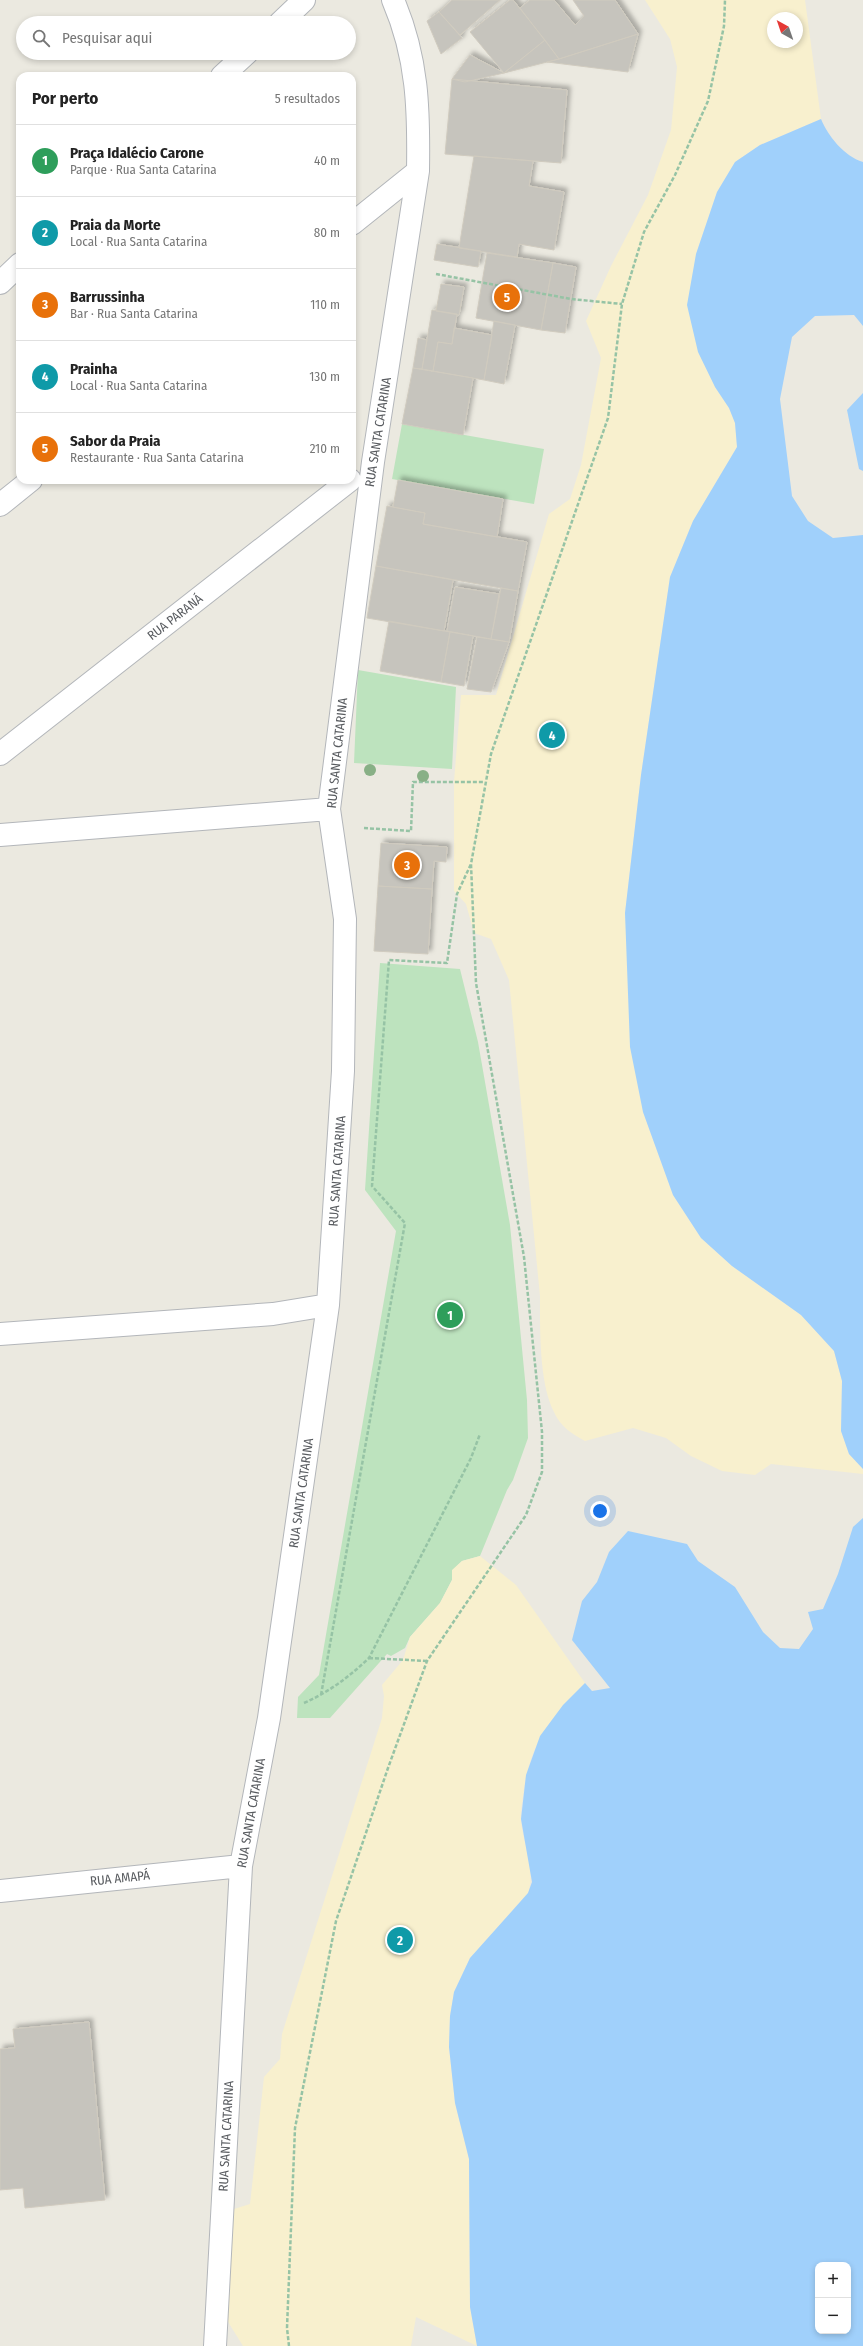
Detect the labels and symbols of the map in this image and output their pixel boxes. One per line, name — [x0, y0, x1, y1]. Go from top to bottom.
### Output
north arrow — [767, 12, 803, 48]
pin: 5 — [494, 282, 520, 312]
street label: RUA SANTA CATARINA — [362, 376, 394, 488]
street label: RUA PARANÁ — [144, 591, 206, 643]
street label: RUA SANTA CATARINA — [324, 697, 350, 809]
pin: 4 — [539, 720, 565, 750]
pin: 3 — [394, 850, 420, 880]
street label: RUA SANTA CATARINA — [326, 1115, 348, 1227]
pin: 1 — [437, 1300, 463, 1330]
street label: RUA SANTA CATARINA — [286, 1437, 316, 1549]
your location — [590, 1501, 610, 1521]
street label: RUA SANTA CATARINA — [234, 1757, 268, 1869]
street label: RUA AMAPÁ — [89, 1867, 151, 1889]
pin: 2 — [387, 1925, 413, 1955]
street label: RUA SANTA CATARINA — [216, 2080, 236, 2192]

